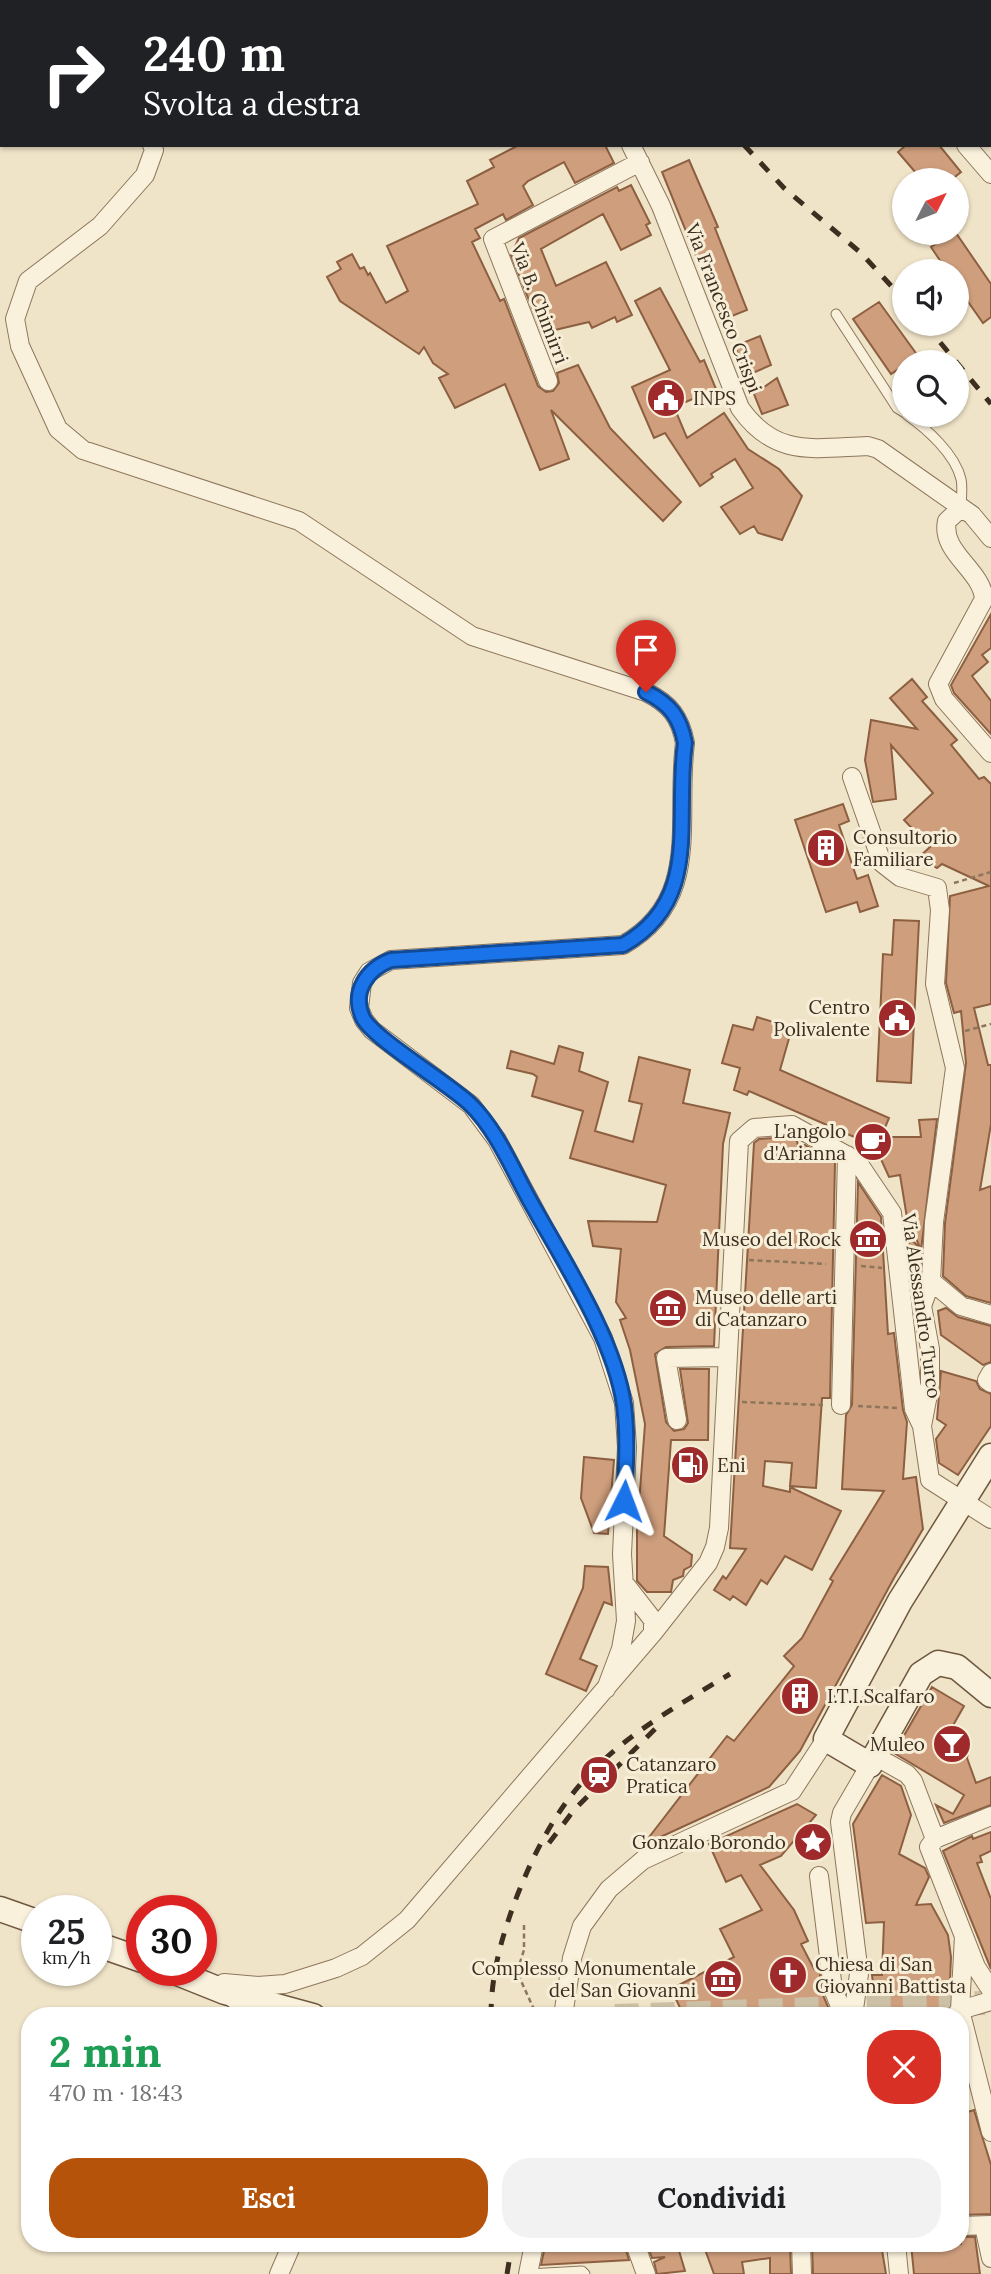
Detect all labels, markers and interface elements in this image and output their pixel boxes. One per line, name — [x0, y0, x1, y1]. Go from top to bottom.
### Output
text: 240 m — [143, 22, 285, 84]
icon: right — [28, 28, 119, 119]
text: Svolta a destra — [143, 83, 360, 124]
north arrow — [892, 168, 970, 245]
map controls — [892, 168, 969, 427]
street label: Via Francesco Crispi — [680, 219, 767, 396]
street label: Via B. Chimirri — [506, 238, 574, 367]
button: sound — [892, 259, 969, 336]
button: search — [892, 350, 969, 427]
public building icon: INPS — [645, 377, 687, 419]
place label: INPS — [693, 386, 736, 410]
pin — [616, 620, 676, 692]
icon: arrive — [627, 631, 665, 669]
place label: Consultorio Familiare — [853, 825, 957, 871]
building icon: Consultorio Familiare — [805, 827, 847, 869]
place label: Centro Polivalente — [773, 995, 870, 1041]
public building icon: Centro Polivalente — [876, 997, 918, 1039]
place label: L'angolo d'Arianna — [763, 1119, 846, 1165]
cafe icon: L'angolo d'Arianna — [852, 1121, 894, 1163]
street label: Via Alessandro Turco — [897, 1211, 947, 1400]
museum icon: Museo del Rock — [847, 1218, 889, 1260]
place label: Museo del Rock — [702, 1227, 842, 1251]
place label: Museo delle arti di Catanzaro — [695, 1285, 837, 1331]
museum icon: Museo delle arti di Catanzaro — [647, 1287, 689, 1329]
fuel station icon: Eni — [669, 1444, 711, 1486]
place label: Eni — [717, 1453, 746, 1477]
position arrow — [587, 1464, 661, 1538]
building icon: I.T.I.Scalfaro — [779, 1675, 821, 1717]
place label: I.T.I.Scalfaro — [827, 1684, 935, 1708]
bar icon: Muleo — [931, 1723, 973, 1765]
place label: Muleo — [870, 1732, 925, 1756]
place label: Catanzaro Pratica — [626, 1752, 716, 1798]
station icon: Catanzaro Pratica — [578, 1754, 620, 1796]
place icon: Gonzalo Borondo — [792, 1821, 834, 1863]
place label: Gonzalo Borondo — [632, 1830, 786, 1854]
speed limit sign: 30 — [126, 1895, 217, 1986]
text: 25 — [48, 1909, 85, 1954]
text: km/h — [42, 1946, 91, 1969]
place label: Chiesa di San Giovanni Battista — [815, 1952, 966, 1998]
church icon: Chiesa di San Giovanni Battista — [767, 1954, 809, 1996]
place label: Complesso Monumentale del San Giovanni — [472, 1956, 696, 2002]
museum icon: Complesso Monumentale del San Giovanni — [702, 1958, 744, 2000]
text: 2 min — [49, 2025, 162, 2079]
button: close — [867, 2030, 941, 2104]
text: 470 m · 18:43 — [49, 2078, 183, 2107]
button: Esci — [49, 2158, 488, 2238]
button: Condividi — [502, 2158, 941, 2238]

